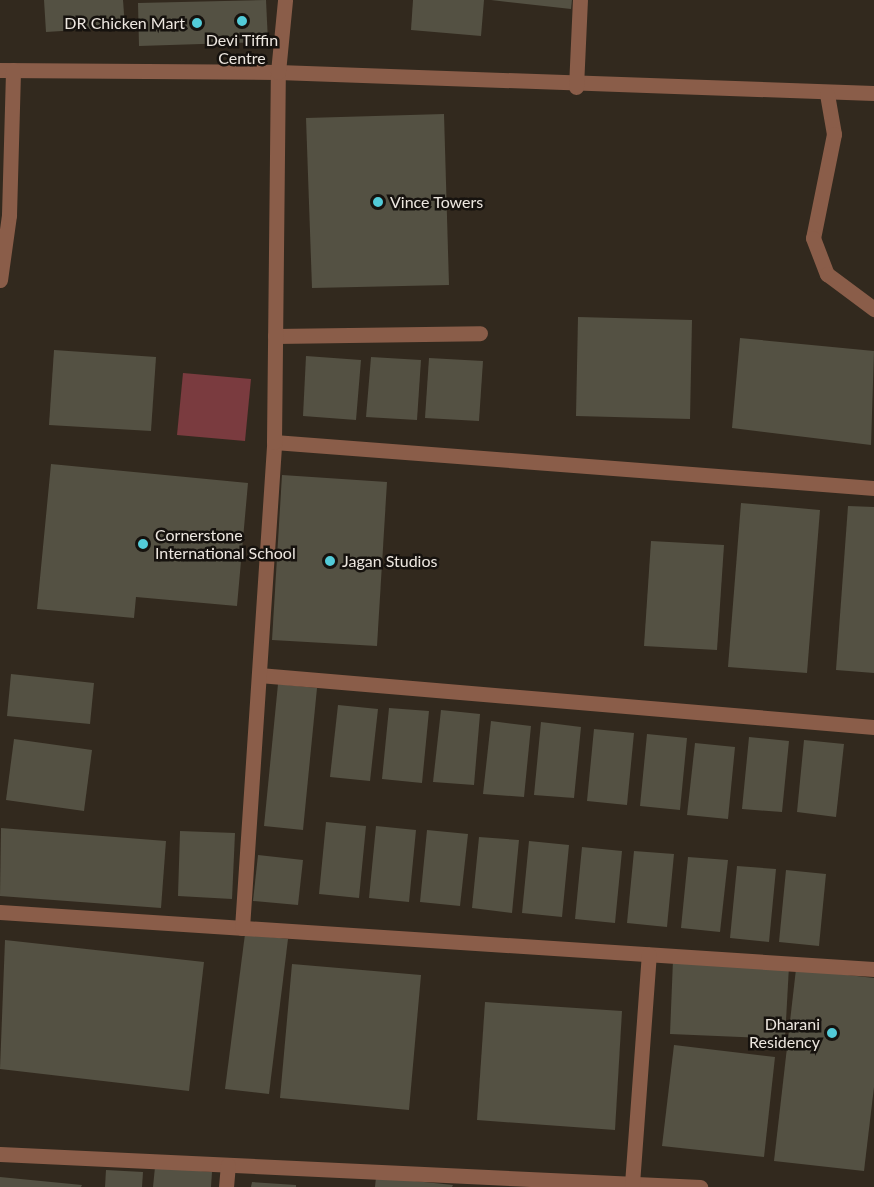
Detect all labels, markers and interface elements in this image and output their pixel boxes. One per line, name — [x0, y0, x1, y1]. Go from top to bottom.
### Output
place label: DR Chicken Mart — [64, 13, 185, 33]
marker: Devi Tiffin Centre — [235, 14, 249, 28]
marker: DR Chicken Mart — [190, 16, 204, 30]
place label: Devi Tiffin Centre — [206, 30, 278, 68]
place label: Vince Towers — [390, 192, 484, 212]
marker: Vince Towers — [371, 195, 385, 209]
place label: Cornerstone International School — [155, 525, 296, 563]
marker: Cornerstone International School — [136, 537, 150, 551]
place label: Jagan Studios — [342, 551, 437, 571]
marker: Jagan Studios — [323, 554, 337, 568]
place label: Dharani Residency — [749, 1014, 820, 1052]
marker: Dharani Residency — [825, 1026, 839, 1040]

